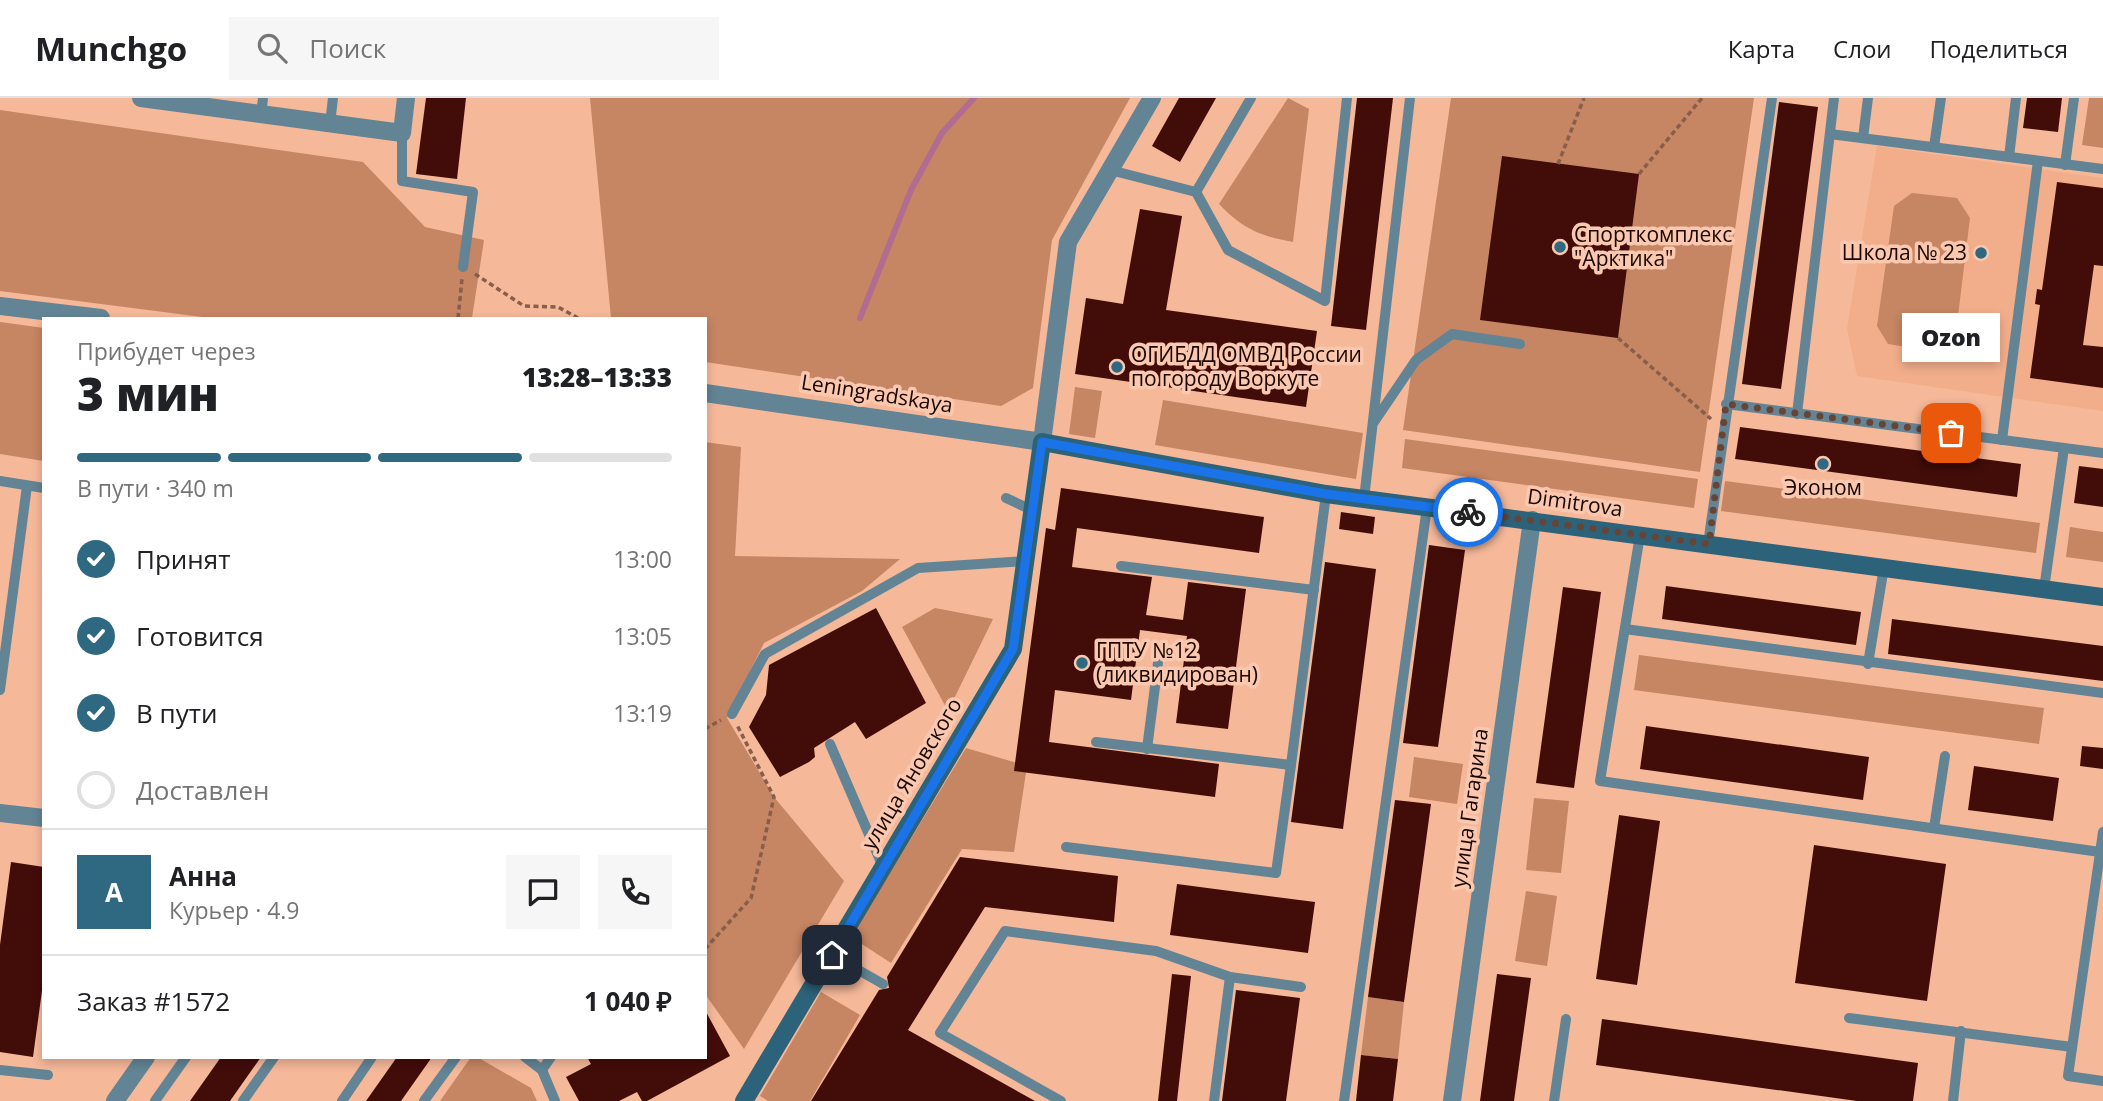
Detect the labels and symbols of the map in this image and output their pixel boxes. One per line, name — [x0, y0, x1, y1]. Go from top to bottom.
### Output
place label: Спорткомплекс "Арктика" — [1574, 220, 1732, 272]
place label: Школа № 23 — [1842, 238, 1967, 266]
marker: Спорткомплекс "Арктика" — [1552, 239, 1568, 255]
marker: Школа № 23 — [1973, 245, 1989, 261]
callout: Ozon — [1902, 314, 2000, 363]
place label: ОГИБДД ОМВД России по городу Воркуте — [1131, 340, 1362, 392]
marker: ОГИБДД ОМВД России по городу Воркуте — [1109, 359, 1125, 375]
street label: Leningradskaya — [799, 367, 955, 419]
pin — [1921, 403, 1981, 463]
marker: Эконом — [1815, 456, 1831, 472]
place label: Эконом — [1784, 473, 1862, 501]
courier — [1433, 477, 1503, 547]
street label: Dimitrova — [1526, 481, 1625, 523]
place label: ГПТУ №12 (ликвидирован) — [1096, 636, 1258, 688]
marker: ГПТУ №12 (ликвидирован) — [1074, 655, 1090, 671]
street label: улица Яновского — [855, 692, 968, 855]
street label: улица Гагарина — [1444, 726, 1494, 889]
pin — [802, 925, 862, 985]

